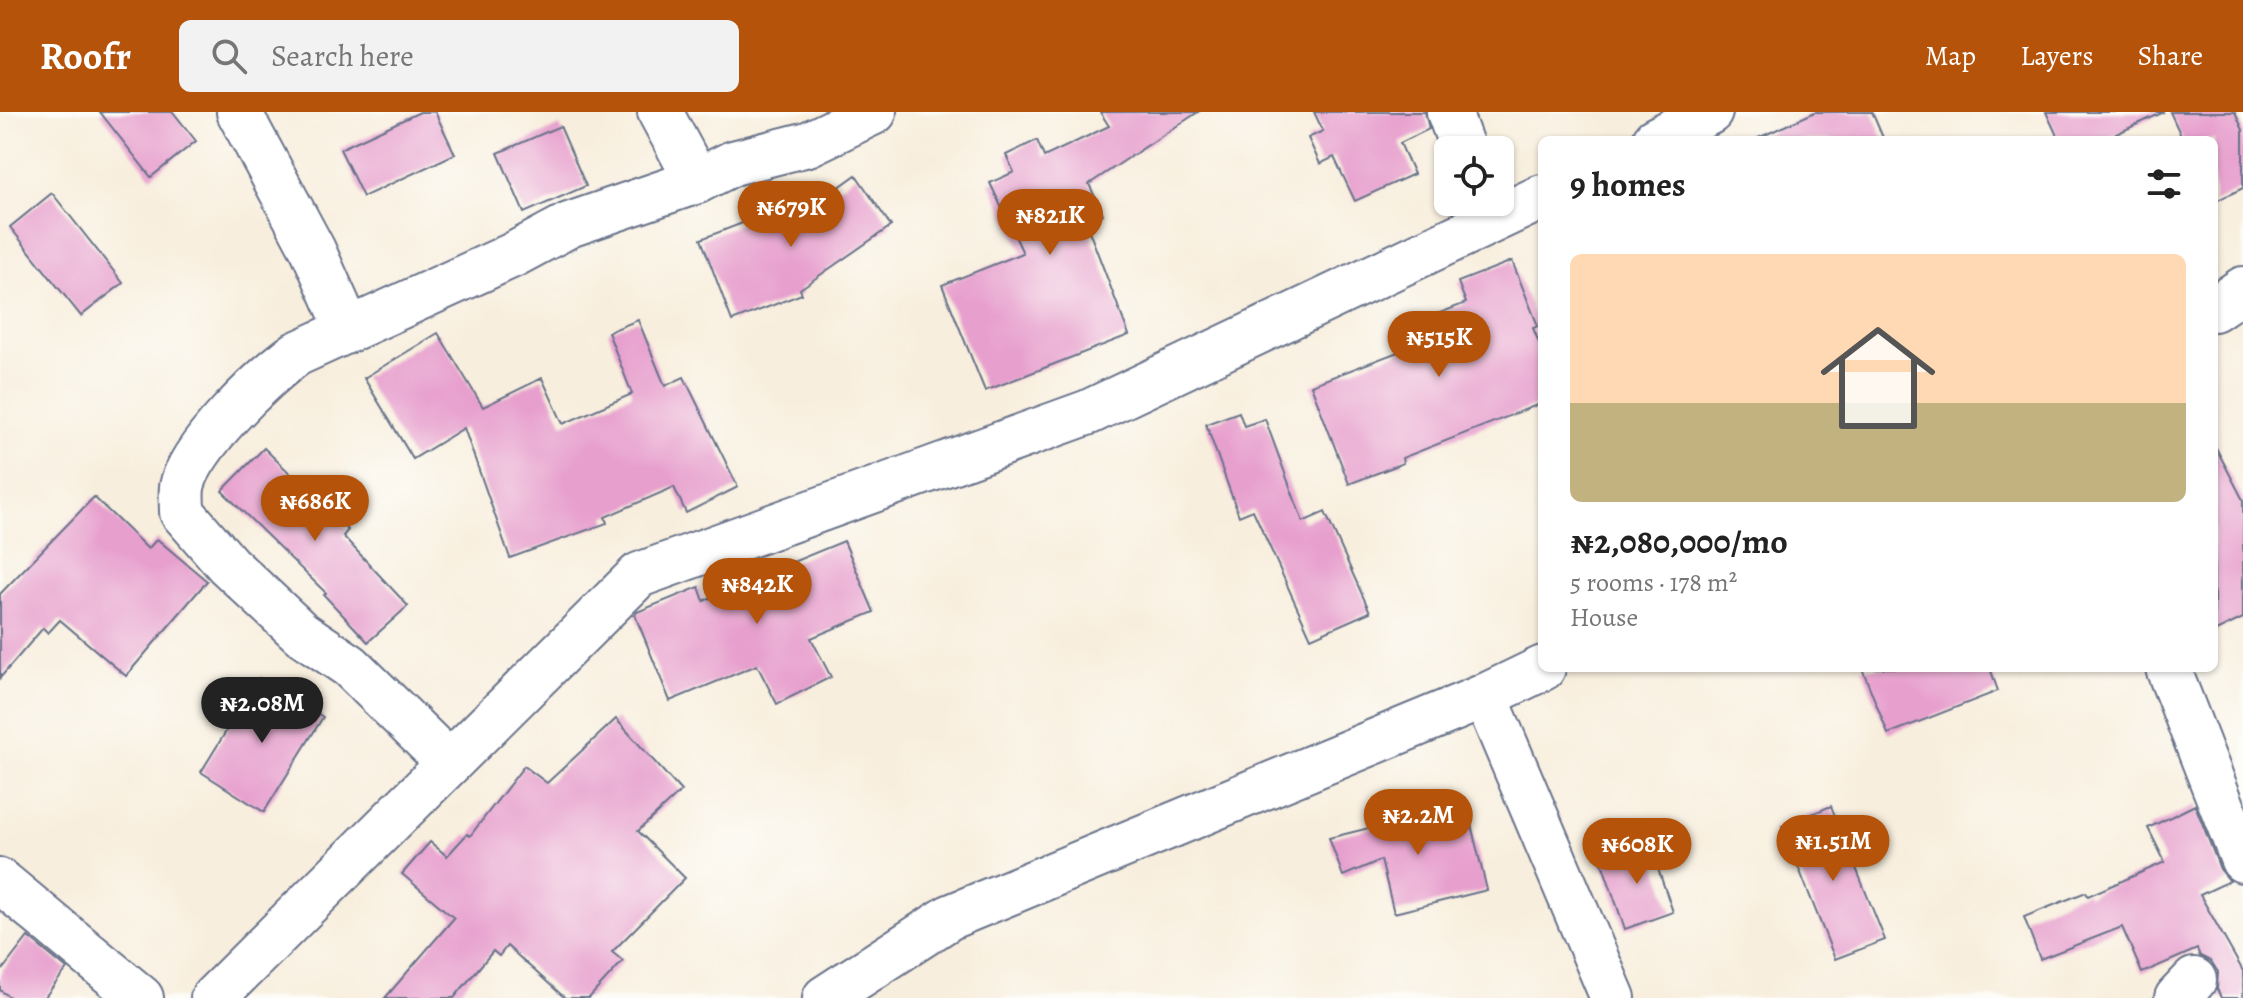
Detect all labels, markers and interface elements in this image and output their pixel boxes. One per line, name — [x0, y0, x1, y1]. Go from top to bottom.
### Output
search box — [179, 20, 739, 92]
text: Roofr — [40, 30, 131, 82]
icon: search — [207, 34, 251, 78]
text: Search here — [271, 36, 414, 76]
text: Map — [1925, 37, 1976, 75]
text: Layers — [2020, 37, 2093, 75]
text: Share — [2137, 37, 2203, 75]
map controls — [1434, 136, 1514, 216]
button: locate — [1434, 136, 1514, 216]
text: 9 homes — [1570, 161, 1686, 208]
icon: filters — [2142, 162, 2186, 206]
pin: ₦679K — [735, 181, 847, 249]
text: ₦679K — [756, 189, 826, 224]
pin: ₦821K — [994, 189, 1106, 257]
text: ₦821K — [1015, 197, 1085, 232]
icon: home — [1806, 306, 1950, 450]
pin: ₦515K — [1383, 311, 1495, 379]
text: ₦515K — [1406, 319, 1472, 354]
pin: ₦686K — [259, 475, 371, 543]
text: ₦686K — [279, 483, 351, 518]
text: ₦2,080,000/mo — [1570, 518, 1788, 565]
pin: ₦842K — [701, 558, 813, 626]
text: 5 rooms · 178 m² — [1570, 565, 1737, 600]
text: ₦842K — [721, 566, 793, 601]
text: House — [1570, 600, 1638, 635]
pin: ₦2.08M — [197, 677, 327, 745]
text: ₦2.08M — [219, 685, 305, 720]
pin: ₦2.2M — [1362, 789, 1474, 857]
text: ₦2.2M — [1382, 797, 1454, 832]
pin: ₦1.51M — [1768, 815, 1898, 883]
pin: ₦608K — [1581, 818, 1693, 886]
text: ₦1.51M — [1794, 823, 1872, 858]
text: ₦608K — [1600, 826, 1674, 861]

